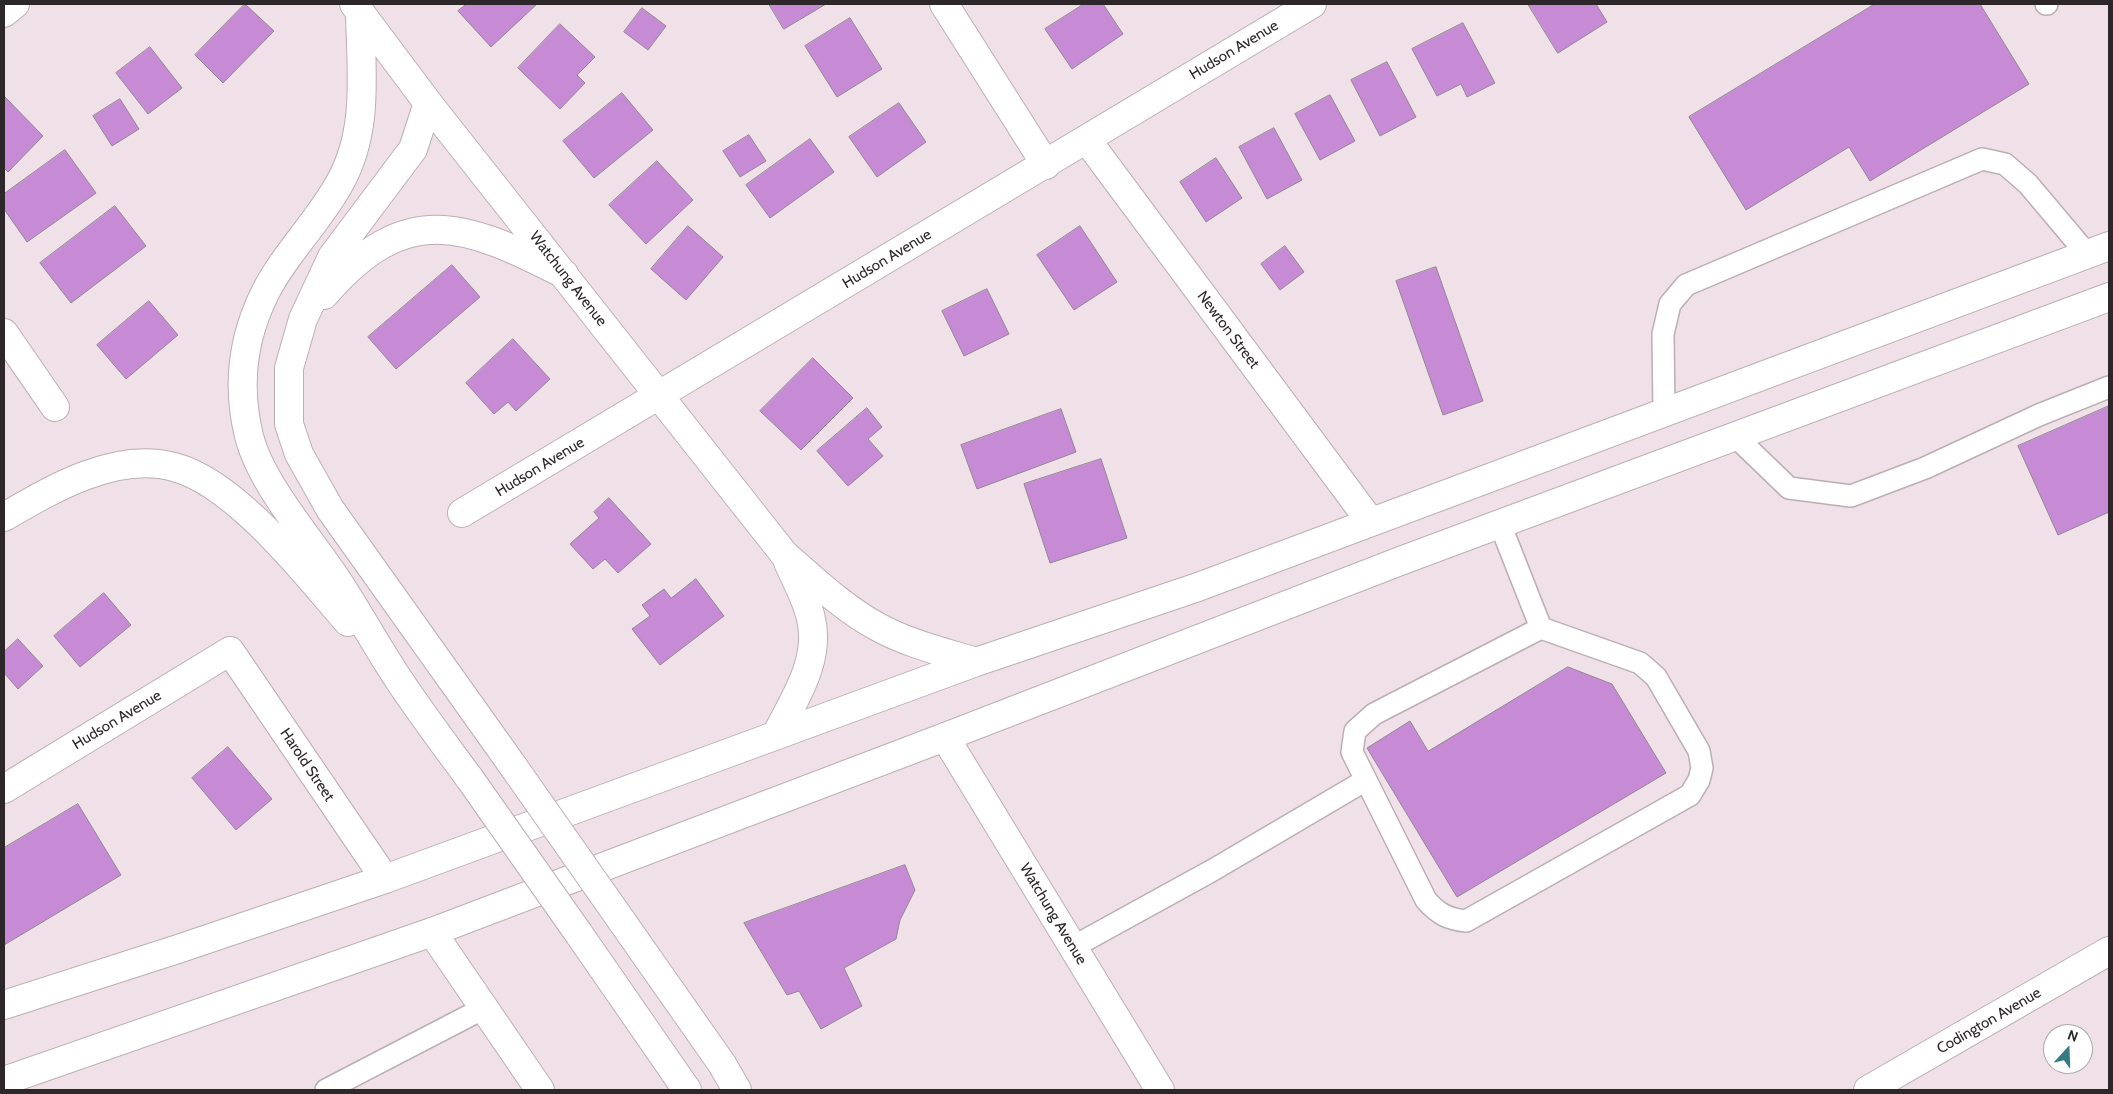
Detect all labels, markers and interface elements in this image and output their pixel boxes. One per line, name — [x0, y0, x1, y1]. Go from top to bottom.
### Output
street label: Hudson Avenue — [1186, 16, 1282, 84]
street label: Hudson Avenue — [839, 225, 935, 293]
street label: Watchung Avenue — [525, 228, 611, 330]
street label: Newton Street — [1193, 288, 1263, 372]
street label: Hudson Avenue — [492, 433, 588, 501]
street label: Hudson Avenue — [69, 686, 165, 754]
street label: Harold Street — [276, 725, 338, 805]
street label: Watchung Avenue — [1016, 860, 1090, 968]
street label: Codington Avenue — [1934, 984, 2044, 1058]
north arrow — [2043, 1024, 2093, 1074]
text: N — [2065, 1026, 2081, 1046]

